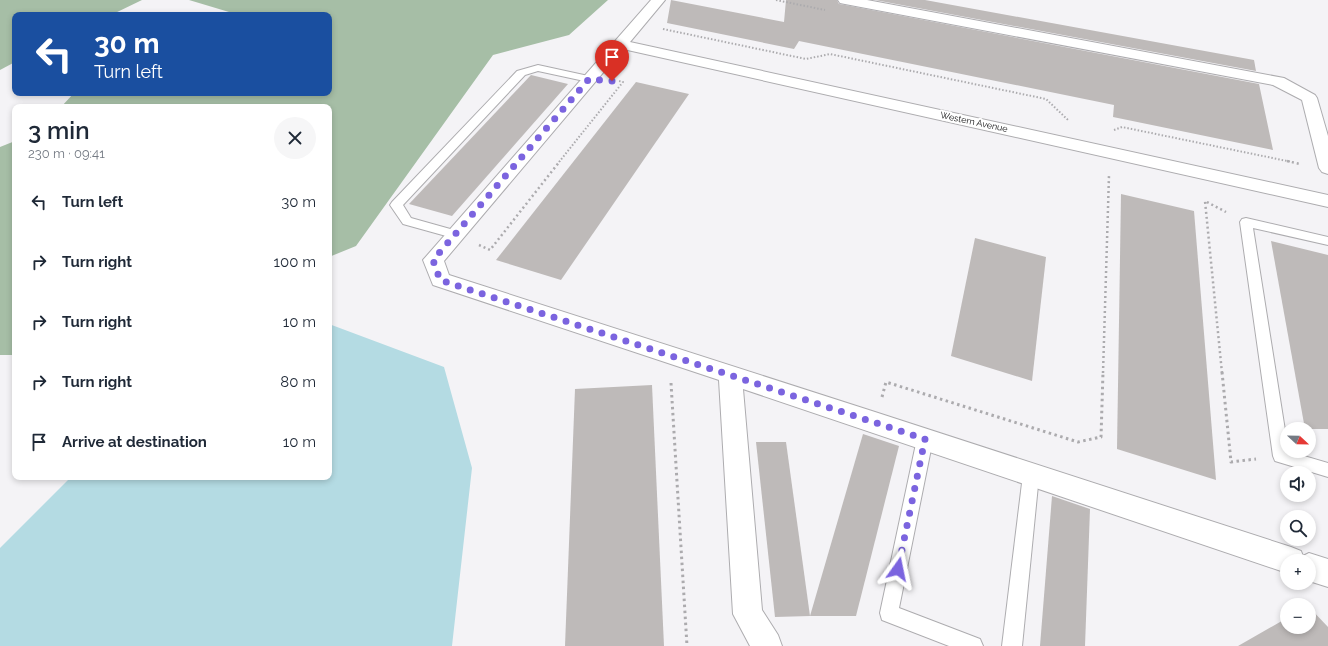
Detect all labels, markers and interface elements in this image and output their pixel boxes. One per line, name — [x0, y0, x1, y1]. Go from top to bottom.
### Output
text: 30 m — [94, 27, 160, 60]
icon: left — [28, 28, 80, 80]
pin — [595, 40, 629, 81]
icon: arrive — [601, 46, 623, 68]
text: Turn left — [94, 61, 163, 82]
street label: Western Avenue — [939, 110, 1009, 134]
text: 3 min — [28, 116, 90, 145]
button: close — [274, 117, 316, 159]
text: 230 m · 09:41 — [28, 146, 105, 161]
icon: left — [28, 191, 50, 213]
text: Turn left — [62, 193, 123, 211]
text: 30 m — [281, 193, 316, 211]
icon: right — [28, 251, 50, 273]
text: Turn right — [62, 253, 132, 271]
text: 100 m — [274, 253, 316, 271]
icon: right — [28, 311, 50, 333]
text: Turn right — [62, 313, 132, 331]
text: 10 m — [283, 313, 316, 331]
icon: right — [28, 371, 50, 393]
text: Turn right — [62, 373, 132, 391]
text: 80 m — [280, 373, 316, 391]
north arrow — [1280, 422, 1316, 458]
map controls — [1280, 422, 1316, 634]
icon: arrive — [28, 431, 50, 453]
text: Arrive at destination — [62, 433, 207, 451]
text: 10 m — [283, 433, 316, 451]
button: sound — [1280, 466, 1316, 502]
button: search — [1280, 510, 1316, 546]
position arrow — [877, 548, 919, 590]
button: + — [1280, 554, 1316, 590]
button: − — [1280, 598, 1316, 634]

